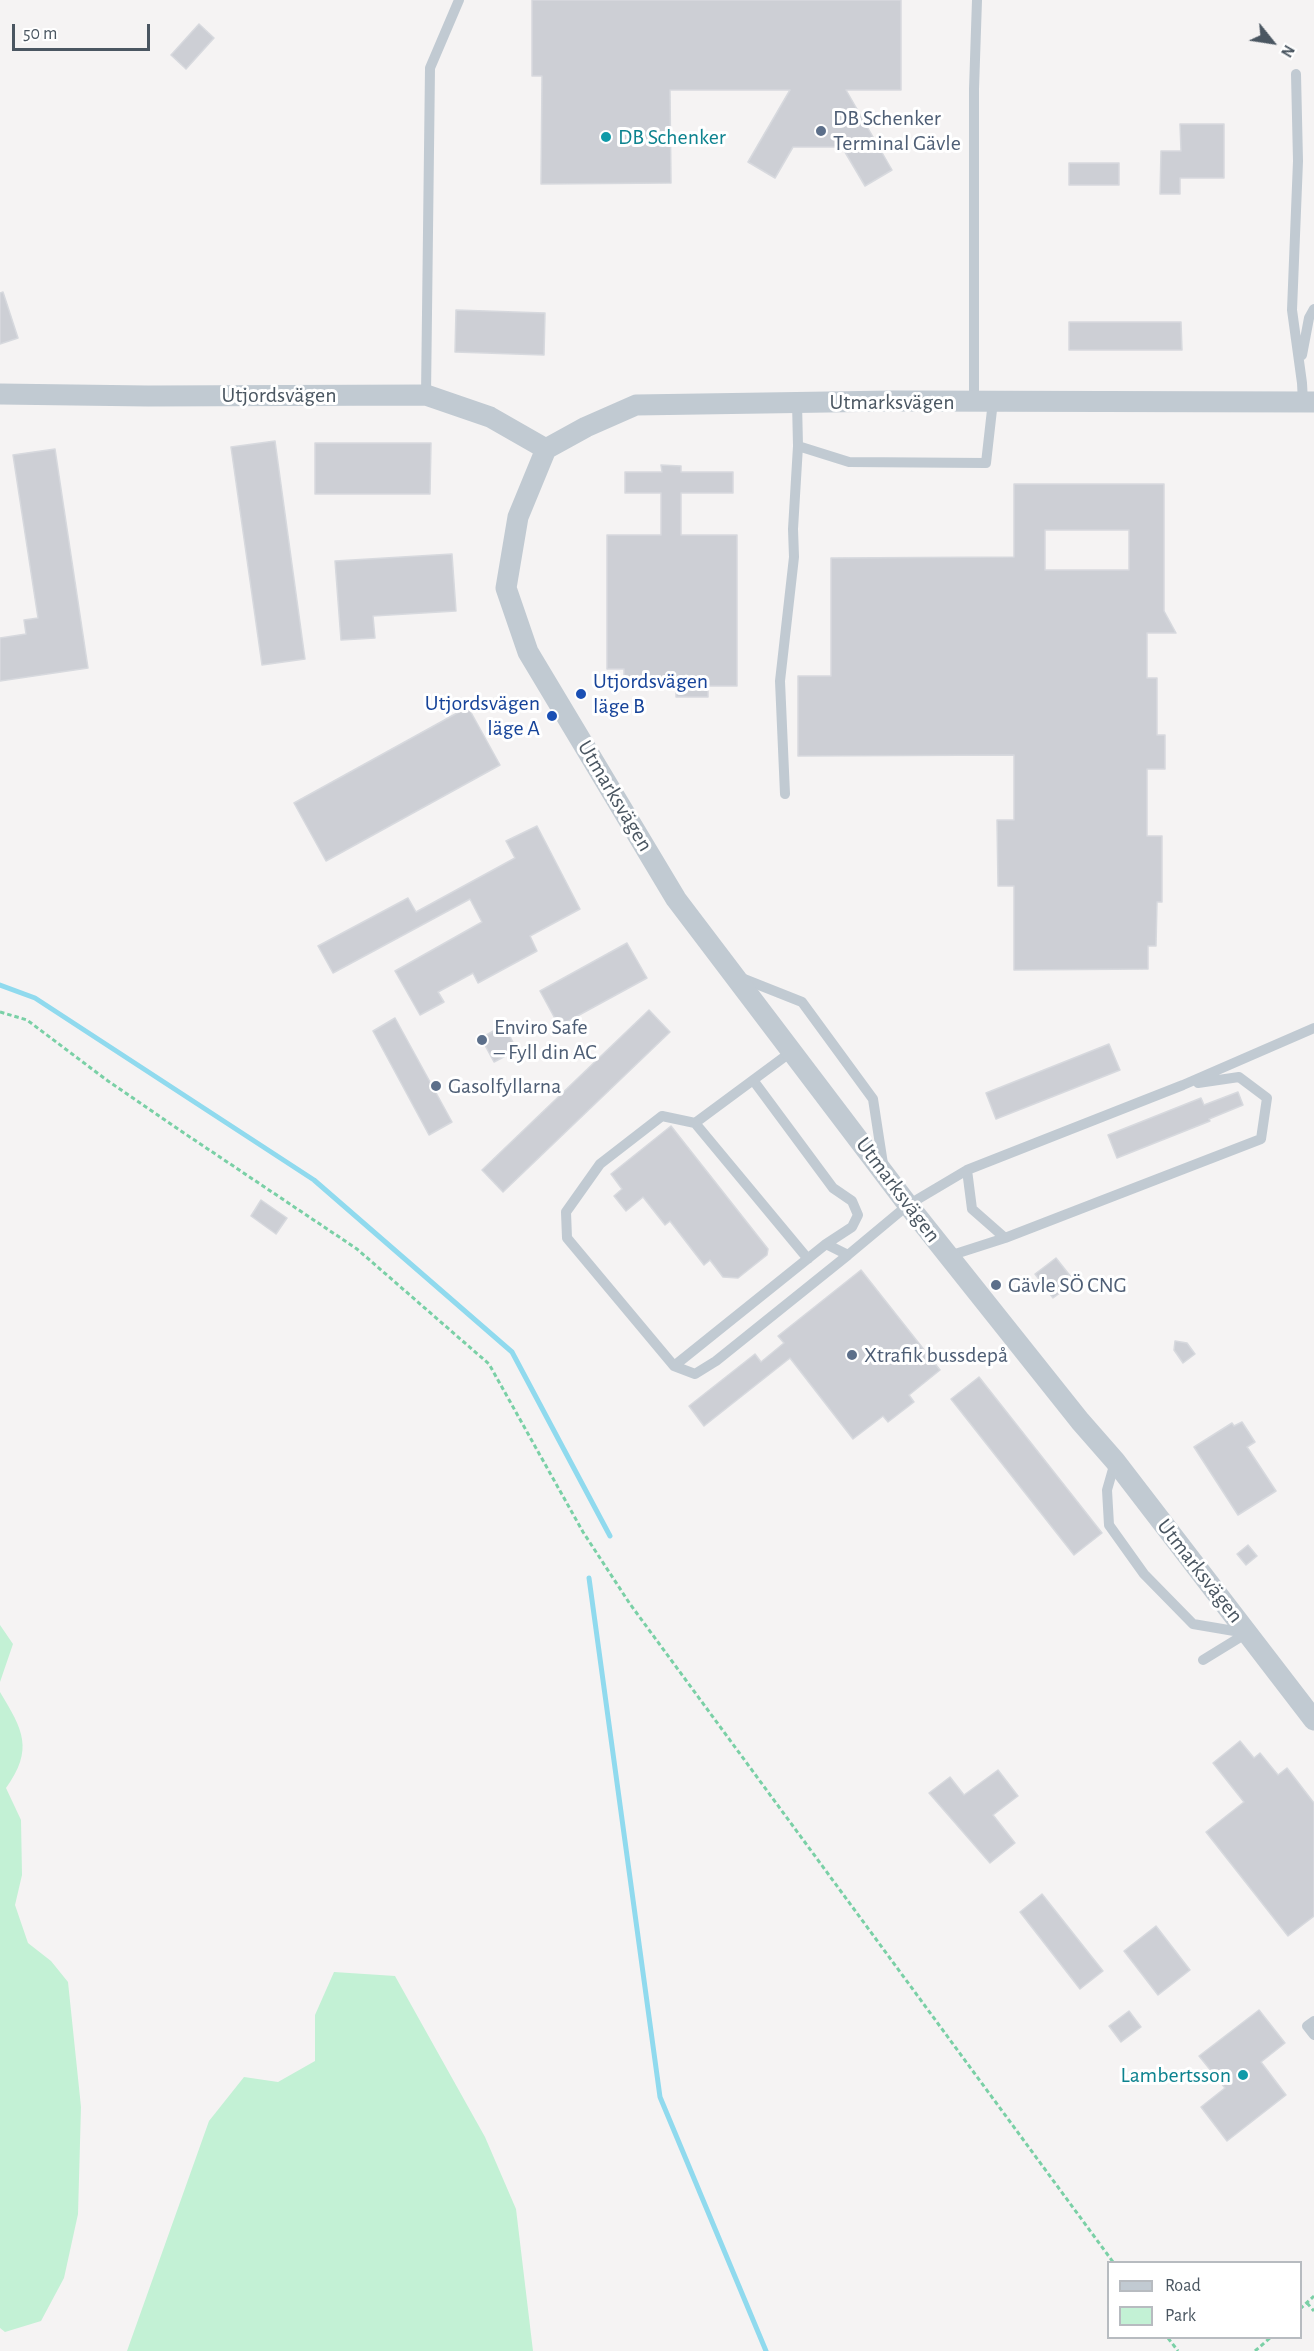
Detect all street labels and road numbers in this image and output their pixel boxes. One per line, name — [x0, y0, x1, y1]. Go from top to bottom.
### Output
street label: Utjordsvägen — [221, 382, 337, 408]
street label: Utmarksvägen — [830, 389, 954, 415]
street label: Utmarksvägen — [572, 736, 658, 856]
street label: Utmarksvägen — [850, 1132, 946, 1248]
street label: Utmarksvägen — [1151, 1514, 1249, 1628]

